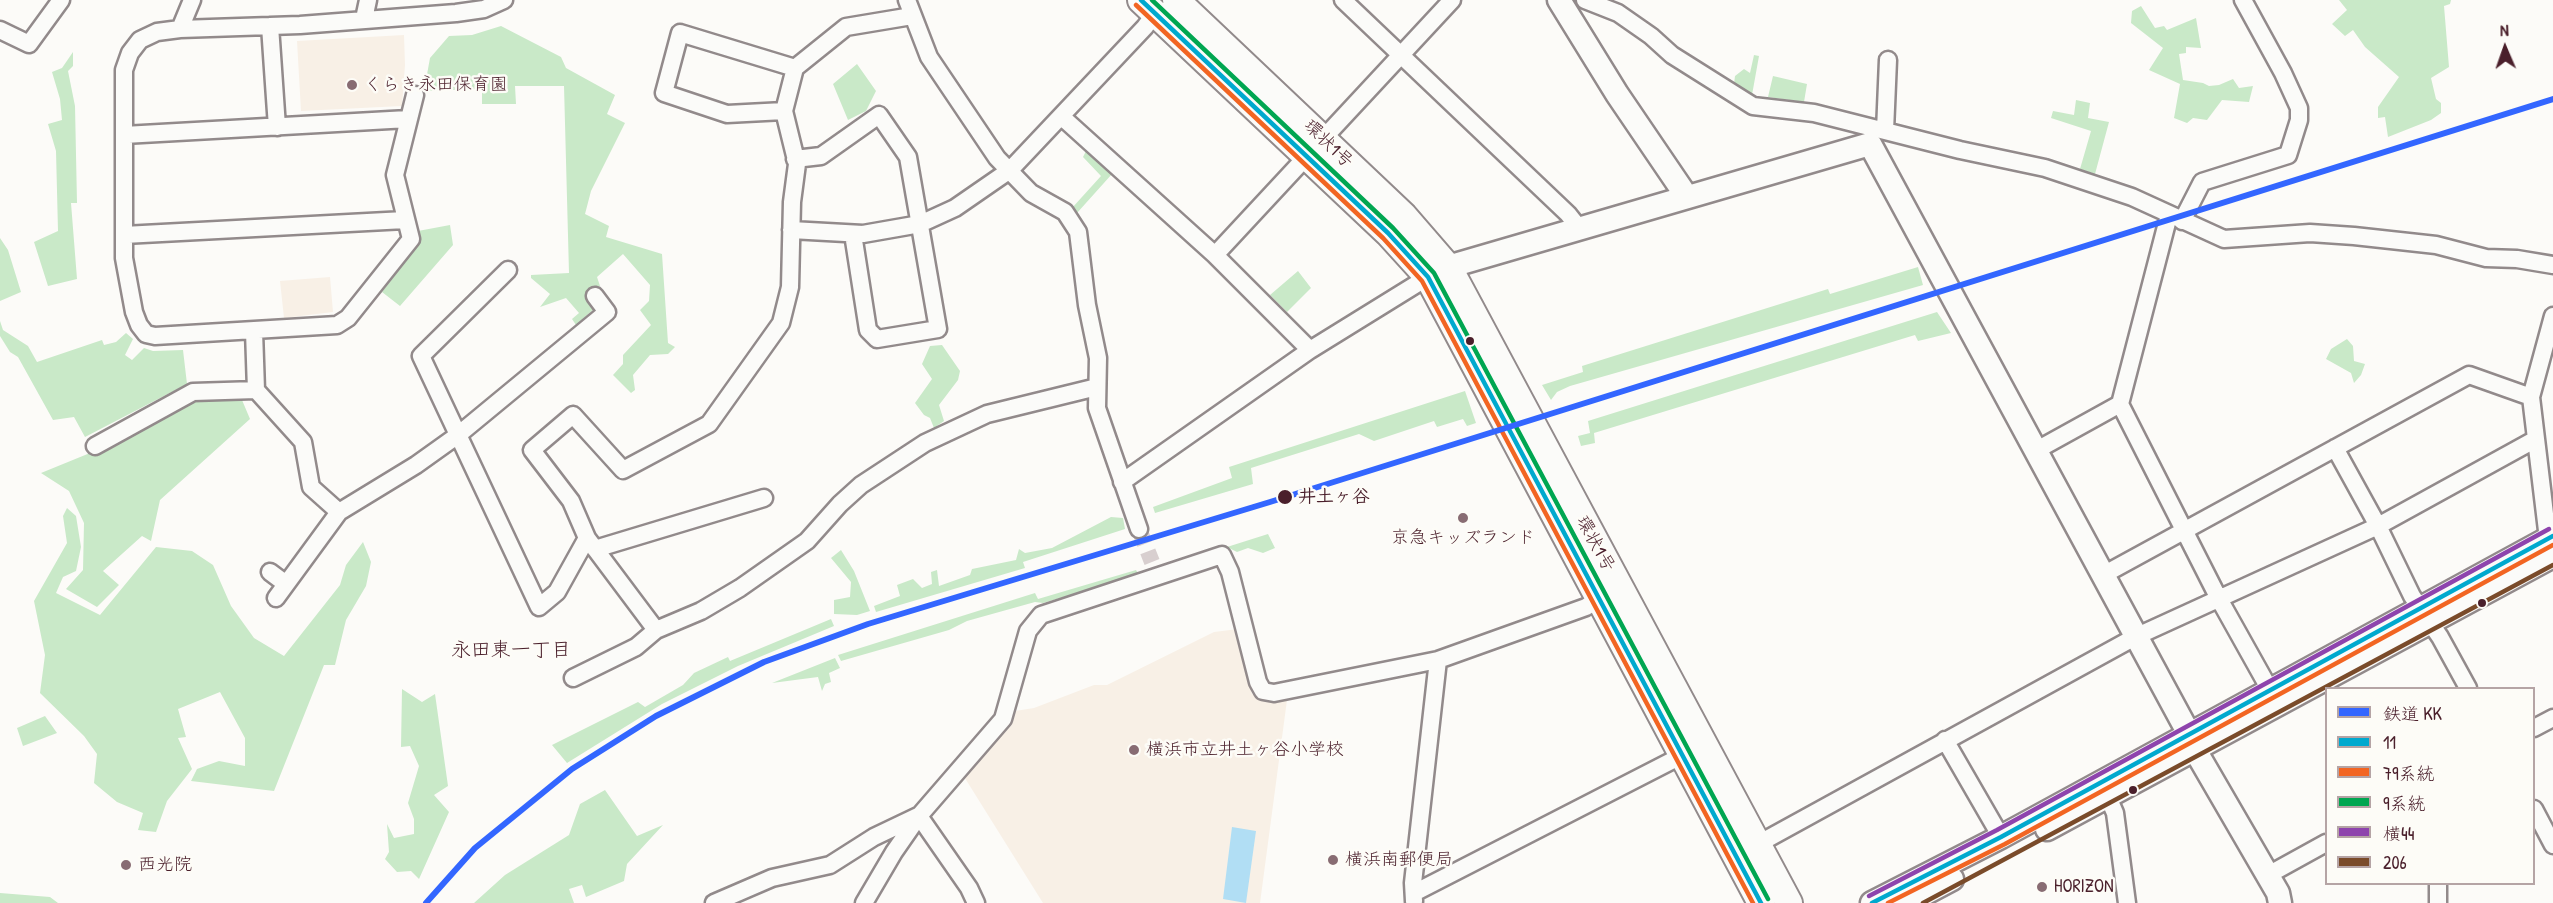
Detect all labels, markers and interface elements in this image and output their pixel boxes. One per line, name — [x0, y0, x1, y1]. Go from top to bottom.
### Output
north arrow — [2475, 18, 2535, 78]
text: N — [2500, 19, 2509, 41]
place label: くらき永田保育園 — [364, 74, 508, 96]
marker: くらき永田保育園 — [345, 78, 359, 92]
street label: 環状1号 — [1299, 115, 1357, 173]
unlabelled marker — [1464, 335, 1476, 347]
place label: 井土ヶ谷 — [1298, 486, 1370, 508]
marker: 井土ヶ谷 — [1276, 488, 1294, 506]
marker: 京急キッズランド — [1456, 511, 1470, 525]
street label: 環状1号 — [1571, 512, 1619, 576]
place label: 京急キッズランド — [1391, 527, 1535, 549]
unlabelled marker — [2476, 597, 2488, 609]
district label: 永田東一丁目 — [451, 639, 571, 663]
legend — [2325, 687, 2535, 885]
text: 鉄道 KK — [2383, 701, 2442, 726]
text: 11 — [2383, 730, 2396, 755]
place label: 横浜市立井土ヶ谷小学校 — [1146, 739, 1344, 761]
marker: 横浜市立井土ヶ谷小学校 — [1127, 743, 1141, 757]
text: 79系統 — [2383, 761, 2435, 786]
unlabelled marker — [2127, 784, 2139, 796]
text: 9系統 — [2383, 791, 2426, 816]
text: 横44 — [2383, 821, 2415, 846]
place label: 横浜南郵便局 — [1345, 849, 1453, 871]
text: 206 — [2383, 850, 2407, 875]
marker: 横浜南郵便局 — [1326, 853, 1340, 867]
place label: 西光院 — [138, 854, 192, 876]
marker: 西光院 — [119, 858, 133, 872]
place label: HORIZON — [2054, 876, 2114, 898]
marker: HORIZON — [2035, 880, 2049, 894]

